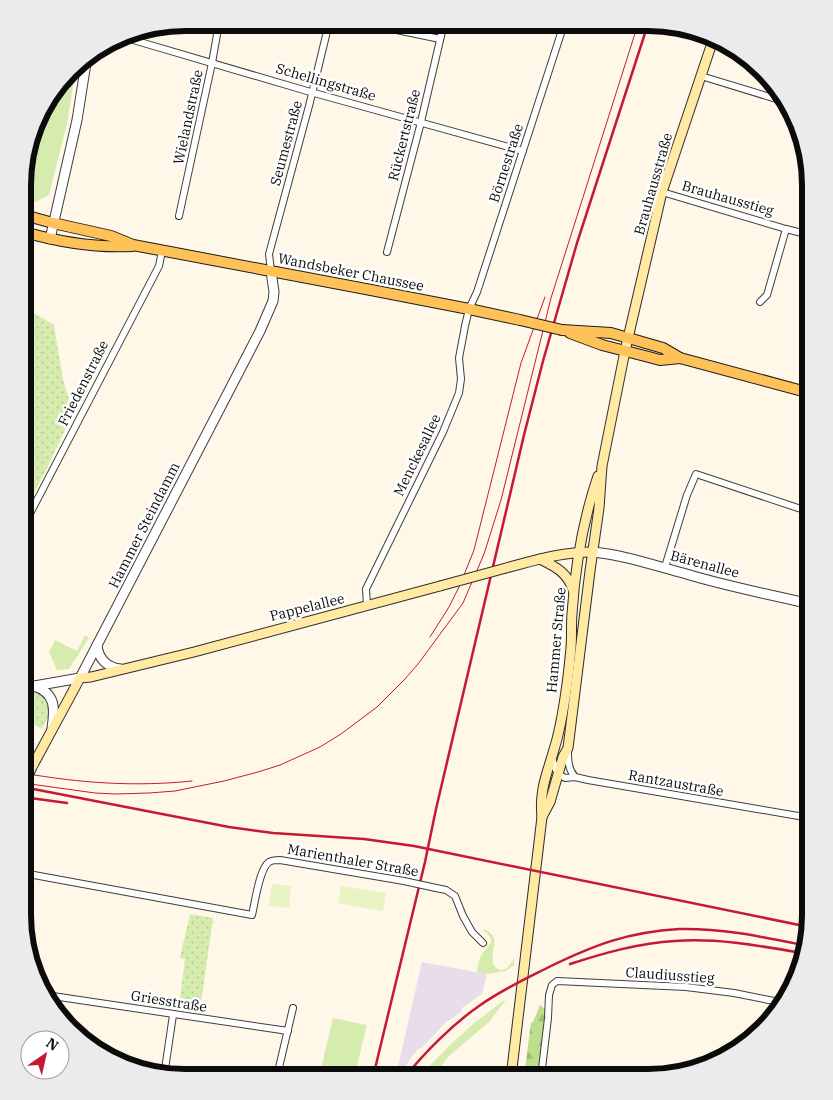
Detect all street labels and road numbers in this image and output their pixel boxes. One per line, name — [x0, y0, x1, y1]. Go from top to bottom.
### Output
street label: Schellingstraße — [274, 59, 378, 105]
street label: Wielandstraße — [169, 68, 207, 166]
street label: Rückertstraße — [384, 87, 424, 183]
street label: Seumestraße — [266, 99, 306, 187]
street label: Börnestraße — [485, 121, 527, 205]
street label: Brauhausstraße — [630, 131, 676, 237]
street label: Brauhausstieg — [680, 176, 776, 220]
street label: Wandsbeker Chaussee — [277, 249, 425, 295]
street label: Friedenstraße — [54, 337, 112, 429]
street label: Menckesallee — [389, 411, 445, 499]
street label: Hammer Steindamm — [104, 459, 184, 591]
street label: Bärenallee — [669, 546, 741, 582]
street label: Hammer Straße — [542, 587, 570, 693]
street label: Pappelallee — [268, 589, 346, 625]
street label: Rantzaustraße — [627, 766, 725, 800]
street label: Marienthaler Straße — [286, 840, 420, 880]
street label: Claudiusstieg — [625, 963, 715, 987]
street label: Griesstraße — [130, 986, 208, 1016]

